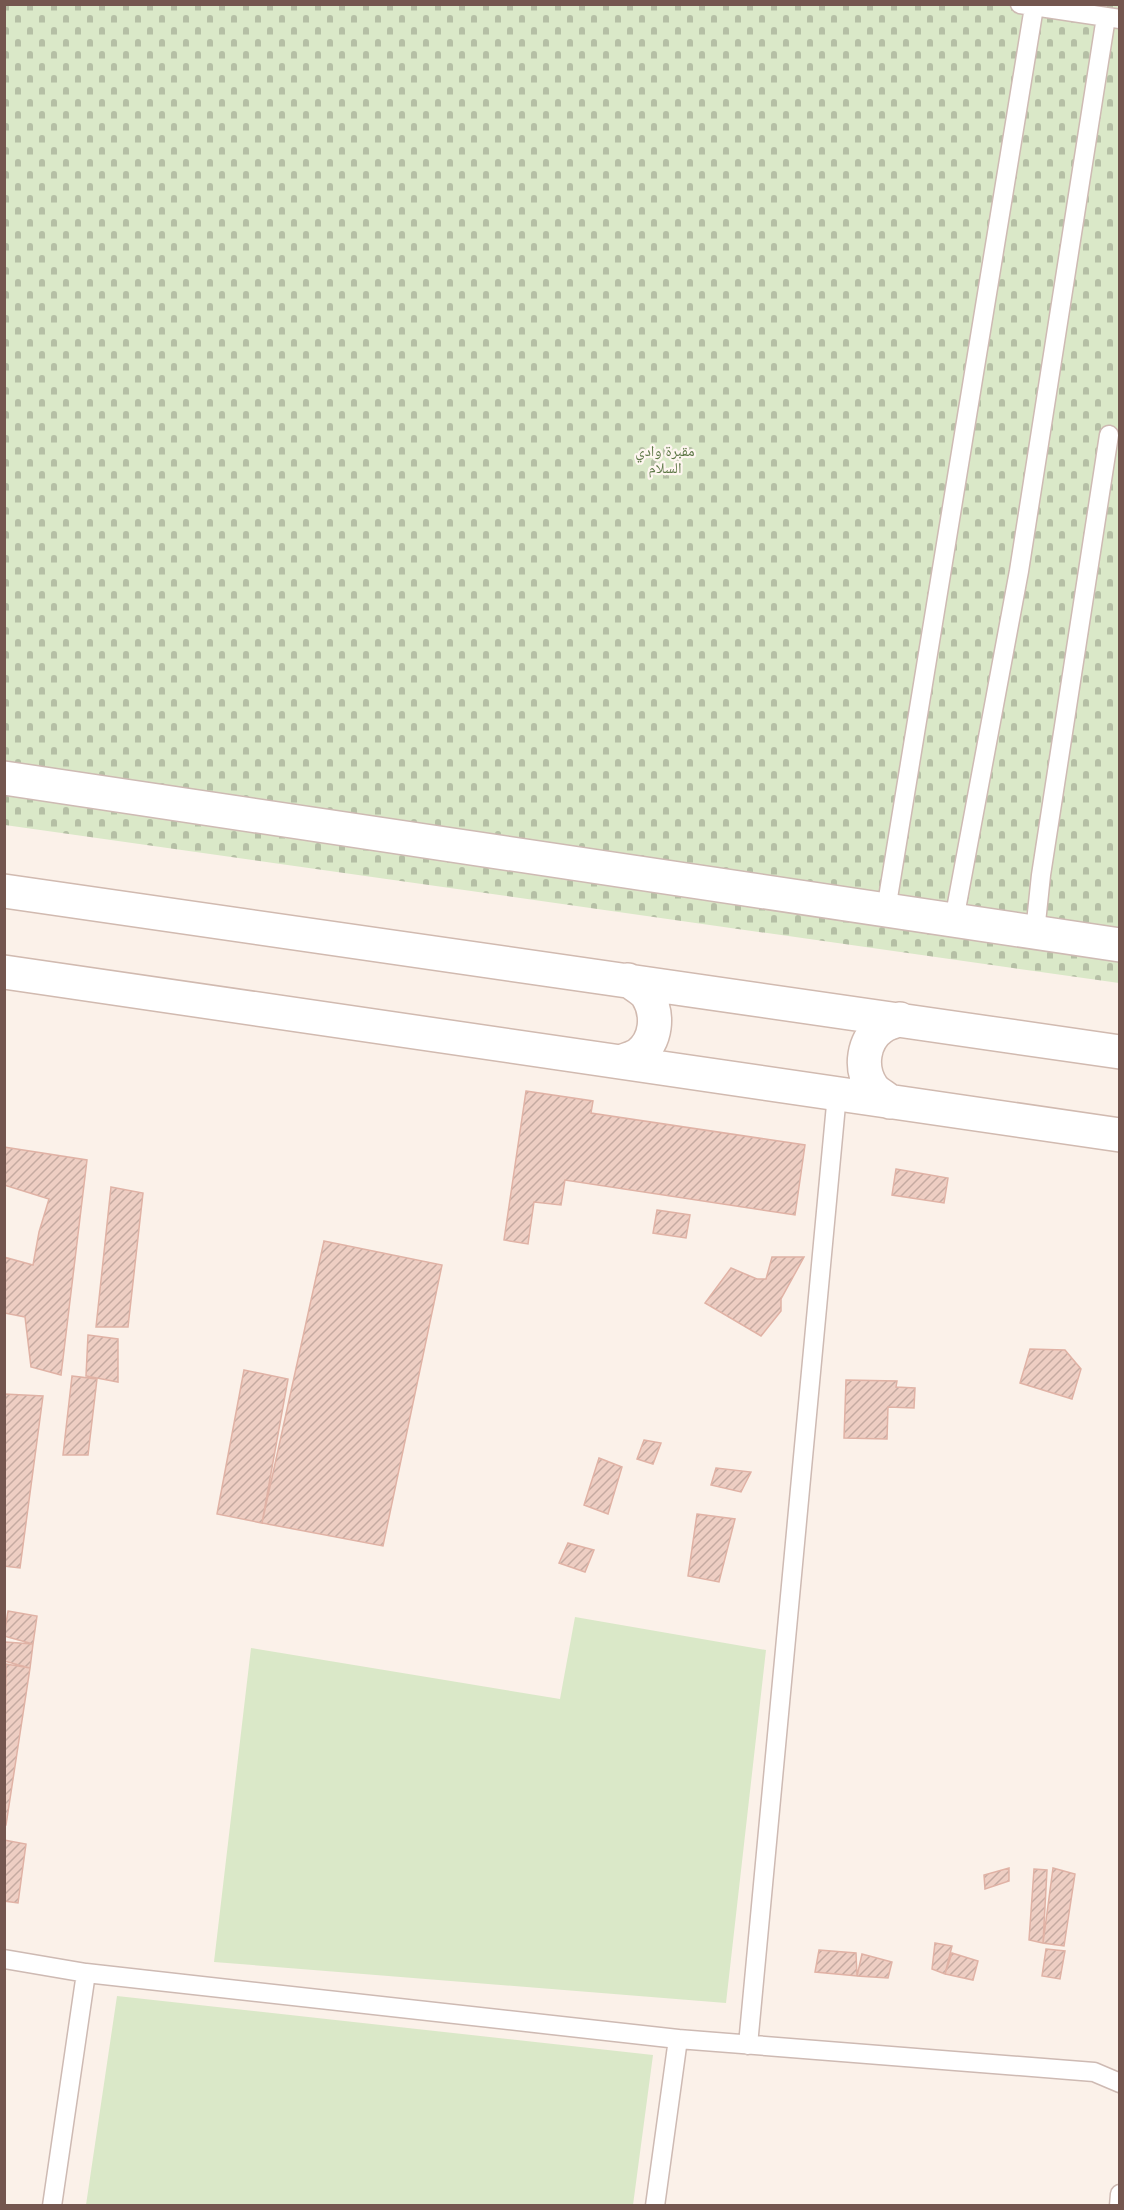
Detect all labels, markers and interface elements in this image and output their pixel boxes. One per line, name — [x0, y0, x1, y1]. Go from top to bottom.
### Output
park label: مقبرة وادي السلام — [635, 441, 695, 478]

